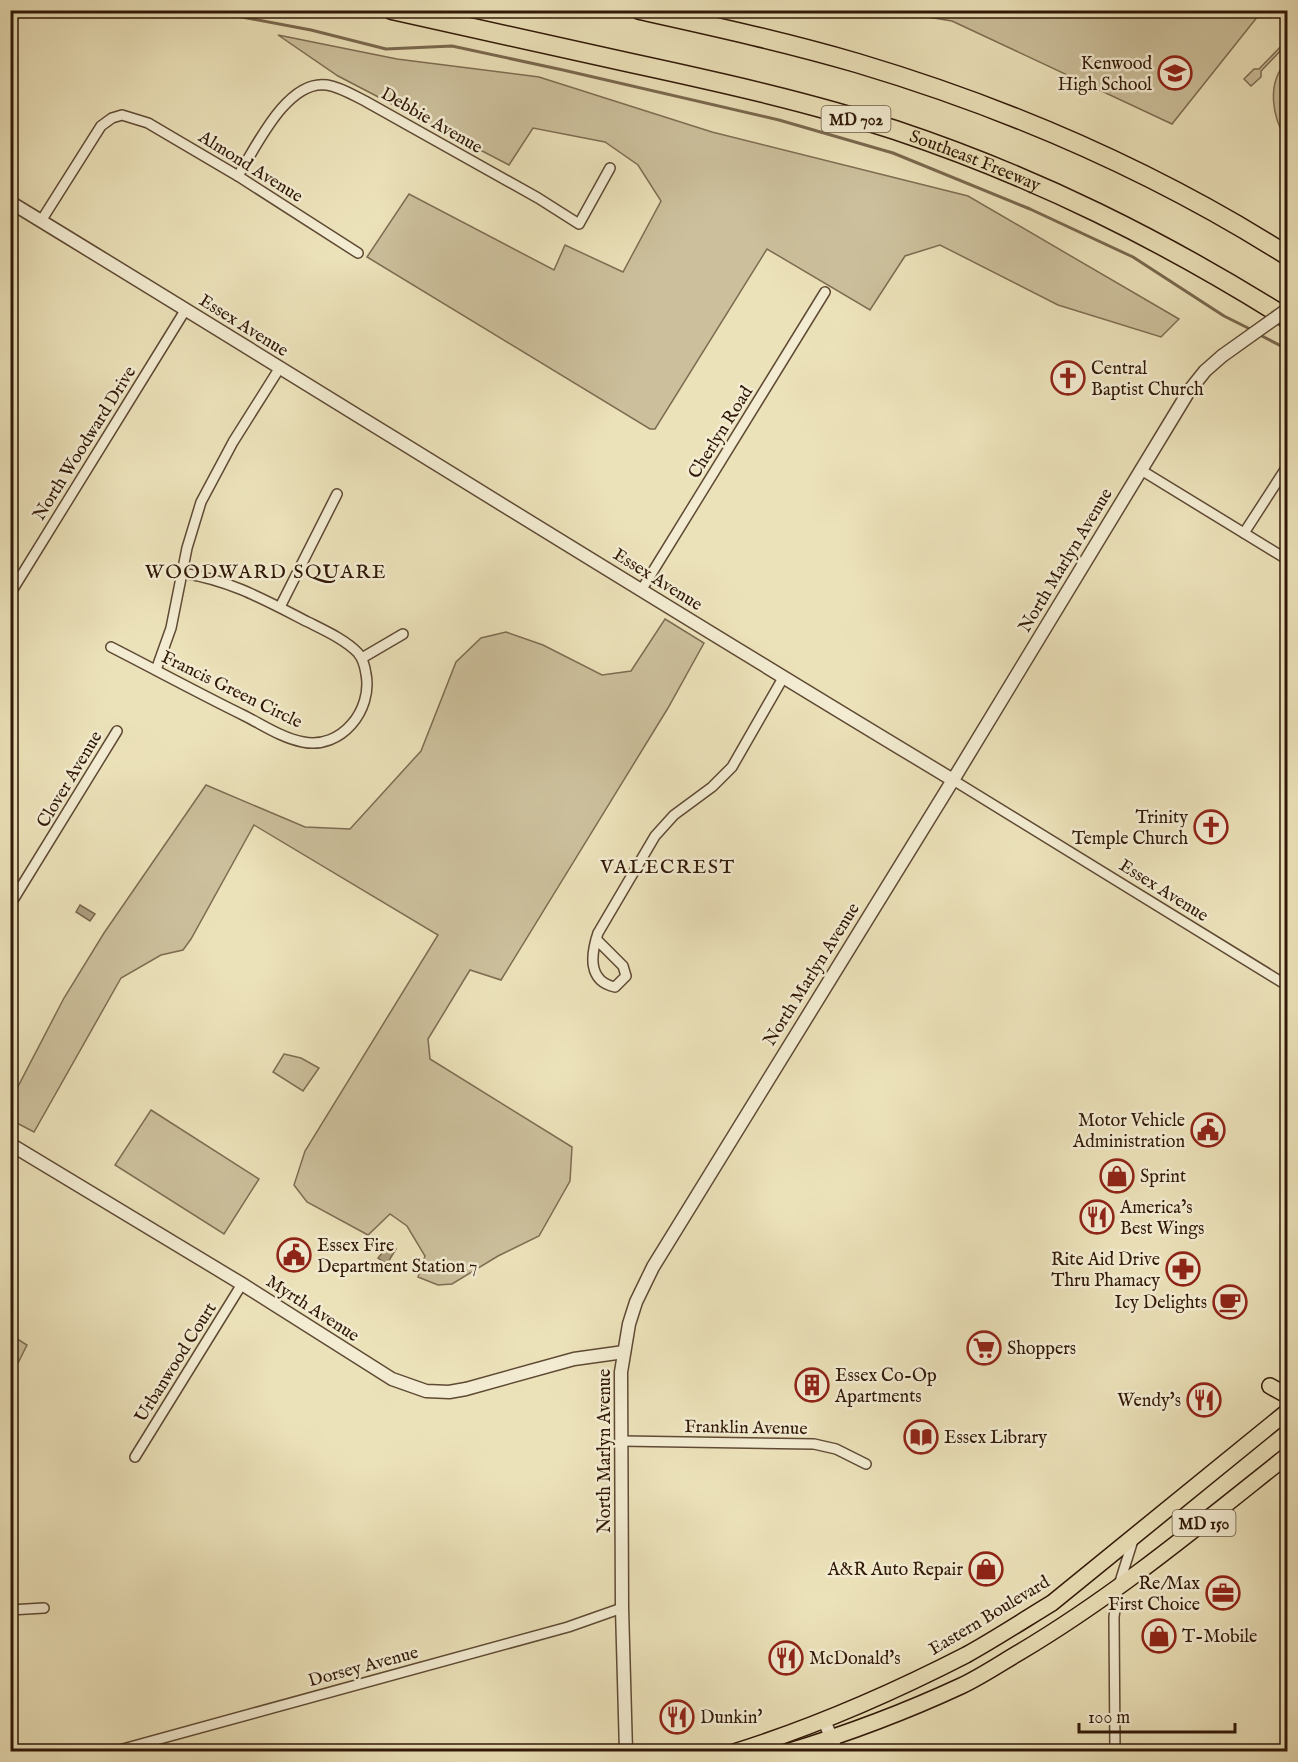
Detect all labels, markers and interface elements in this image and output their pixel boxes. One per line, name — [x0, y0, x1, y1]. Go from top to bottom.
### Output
place label: Kenwood High School — [1058, 53, 1152, 97]
school or university icon: Kenwood High School — [1157, 55, 1193, 91]
street label: Debbie Avenue — [376, 83, 486, 160]
road number: MD 702 — [822, 106, 890, 132]
street label: Almond Avenue — [193, 126, 307, 208]
street label: Southeast Freeway — [906, 126, 1044, 198]
street label: Essex Avenue — [194, 290, 292, 363]
place label: Central Baptist Church — [1091, 358, 1204, 402]
church icon: Central Baptist Church — [1050, 360, 1086, 396]
street label: North Woodward Drive — [28, 362, 142, 525]
street label: Cherlyn Road — [684, 382, 759, 483]
street label: North Marlyn Avenue — [1014, 484, 1118, 637]
street label: Essex Avenue — [608, 544, 706, 617]
district label: WOODWARD SQUARE — [145, 560, 387, 585]
street label: Francis Green Circle — [157, 646, 306, 734]
street label: Clover Avenue — [32, 727, 108, 832]
place label: Trinity Temple Church — [1072, 807, 1188, 851]
church icon: Trinity Temple Church — [1193, 809, 1229, 845]
district label: VALECREST — [599, 855, 736, 880]
street label: Essex Avenue — [1114, 855, 1212, 928]
street label: North Marlyn Avenue — [759, 899, 866, 1051]
place label: Motor Vehicle Administration — [1072, 1110, 1185, 1154]
public building icon: Motor Vehicle Administration — [1190, 1112, 1226, 1148]
shop icon: Sprint — [1099, 1158, 1135, 1194]
place label: Sprint — [1140, 1166, 1186, 1189]
place label: America’s Best Wings — [1119, 1197, 1204, 1241]
restaurant icon: America’s Best Wings — [1079, 1199, 1115, 1235]
place label: Essex Fire Department Station 7 — [317, 1235, 477, 1279]
public building icon: Essex Fire Department Station 7 — [276, 1237, 312, 1273]
place label: Rite Aid Drive Thru Phamacy — [1051, 1249, 1160, 1293]
pharmacy icon: Rite Aid Drive Thru Phamacy — [1165, 1251, 1201, 1287]
street label: Myrth Avenue — [261, 1271, 363, 1348]
cafe icon: Icy Delights — [1212, 1284, 1248, 1320]
place label: Icy Delights — [1115, 1292, 1207, 1315]
street label: Urbanwood Court — [130, 1298, 222, 1427]
supermarket icon: Shoppers — [966, 1330, 1002, 1366]
place label: Shoppers — [1007, 1338, 1076, 1361]
place label: Essex Co-Op Apartments — [834, 1365, 937, 1409]
building icon: Essex Co-Op Apartments — [794, 1367, 830, 1403]
street label: North Marlyn Avenue — [594, 1369, 617, 1533]
restaurant icon: Wendy's — [1186, 1382, 1222, 1418]
place label: Wendy's — [1117, 1390, 1181, 1413]
street label: Franklin Avenue — [684, 1416, 808, 1441]
library icon: Essex Library — [903, 1419, 939, 1455]
place label: Essex Library — [944, 1427, 1047, 1450]
road number: MD 150 — [1172, 1510, 1236, 1536]
shop icon: A&R Auto Repair — [968, 1551, 1004, 1587]
place label: A&R Auto Repair — [827, 1559, 963, 1582]
street label: Eastern Boulevard — [925, 1571, 1055, 1661]
place label: Re/Max First Choice — [1108, 1573, 1200, 1617]
office icon: Re/Max First Choice — [1205, 1575, 1241, 1611]
shop icon: T-Mobile — [1141, 1618, 1177, 1654]
place label: T-Mobile — [1182, 1626, 1257, 1649]
restaurant icon: McDonald's — [768, 1640, 804, 1676]
street label: Dorsey Avenue — [306, 1642, 421, 1693]
place label: McDonald's — [809, 1648, 901, 1671]
scale bar — [1079, 1696, 1235, 1734]
restaurant icon: Dunkin' — [659, 1699, 695, 1735]
place label: Dunkin' — [700, 1707, 762, 1730]
text: 100 m — [1088, 1707, 1130, 1730]

